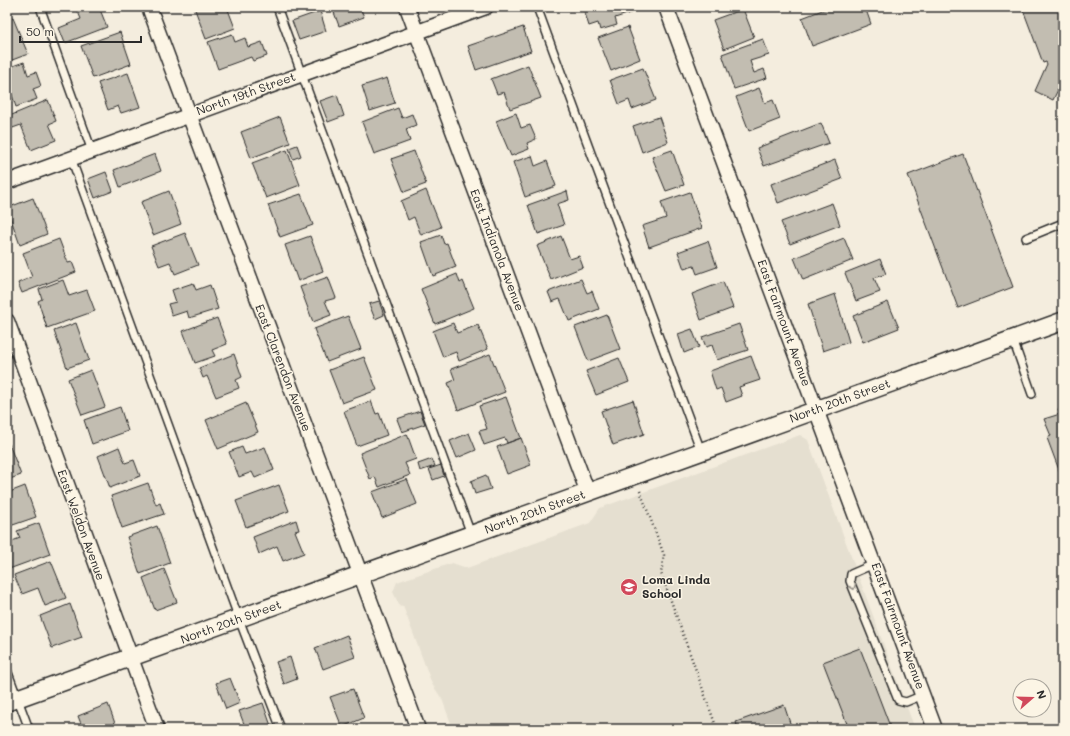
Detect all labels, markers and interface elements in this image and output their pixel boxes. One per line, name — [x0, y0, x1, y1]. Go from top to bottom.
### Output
scale bar — [20, 18, 141, 44]
text: 50 m — [26, 23, 54, 39]
street label: North 19th Street — [194, 68, 297, 118]
street label: East Indianola Avenue — [467, 186, 529, 313]
street label: East Fairmount Avenue — [755, 257, 815, 388]
street label: East Clarendon Avenue — [252, 302, 316, 434]
street label: North 20th Street — [787, 374, 892, 426]
street label: East Weldon Avenue — [54, 467, 109, 582]
street label: North 20th Street — [482, 485, 587, 537]
street label: East Fairmount Avenue — [869, 560, 929, 691]
place label: Loma Linda School — [642, 571, 710, 601]
school or university icon: Loma Linda School — [619, 577, 639, 597]
one-way arrow — [848, 584, 856, 591]
street label: North 20th Street — [178, 595, 283, 647]
north arrow — [1012, 678, 1052, 718]
text: N — [1033, 688, 1050, 701]

